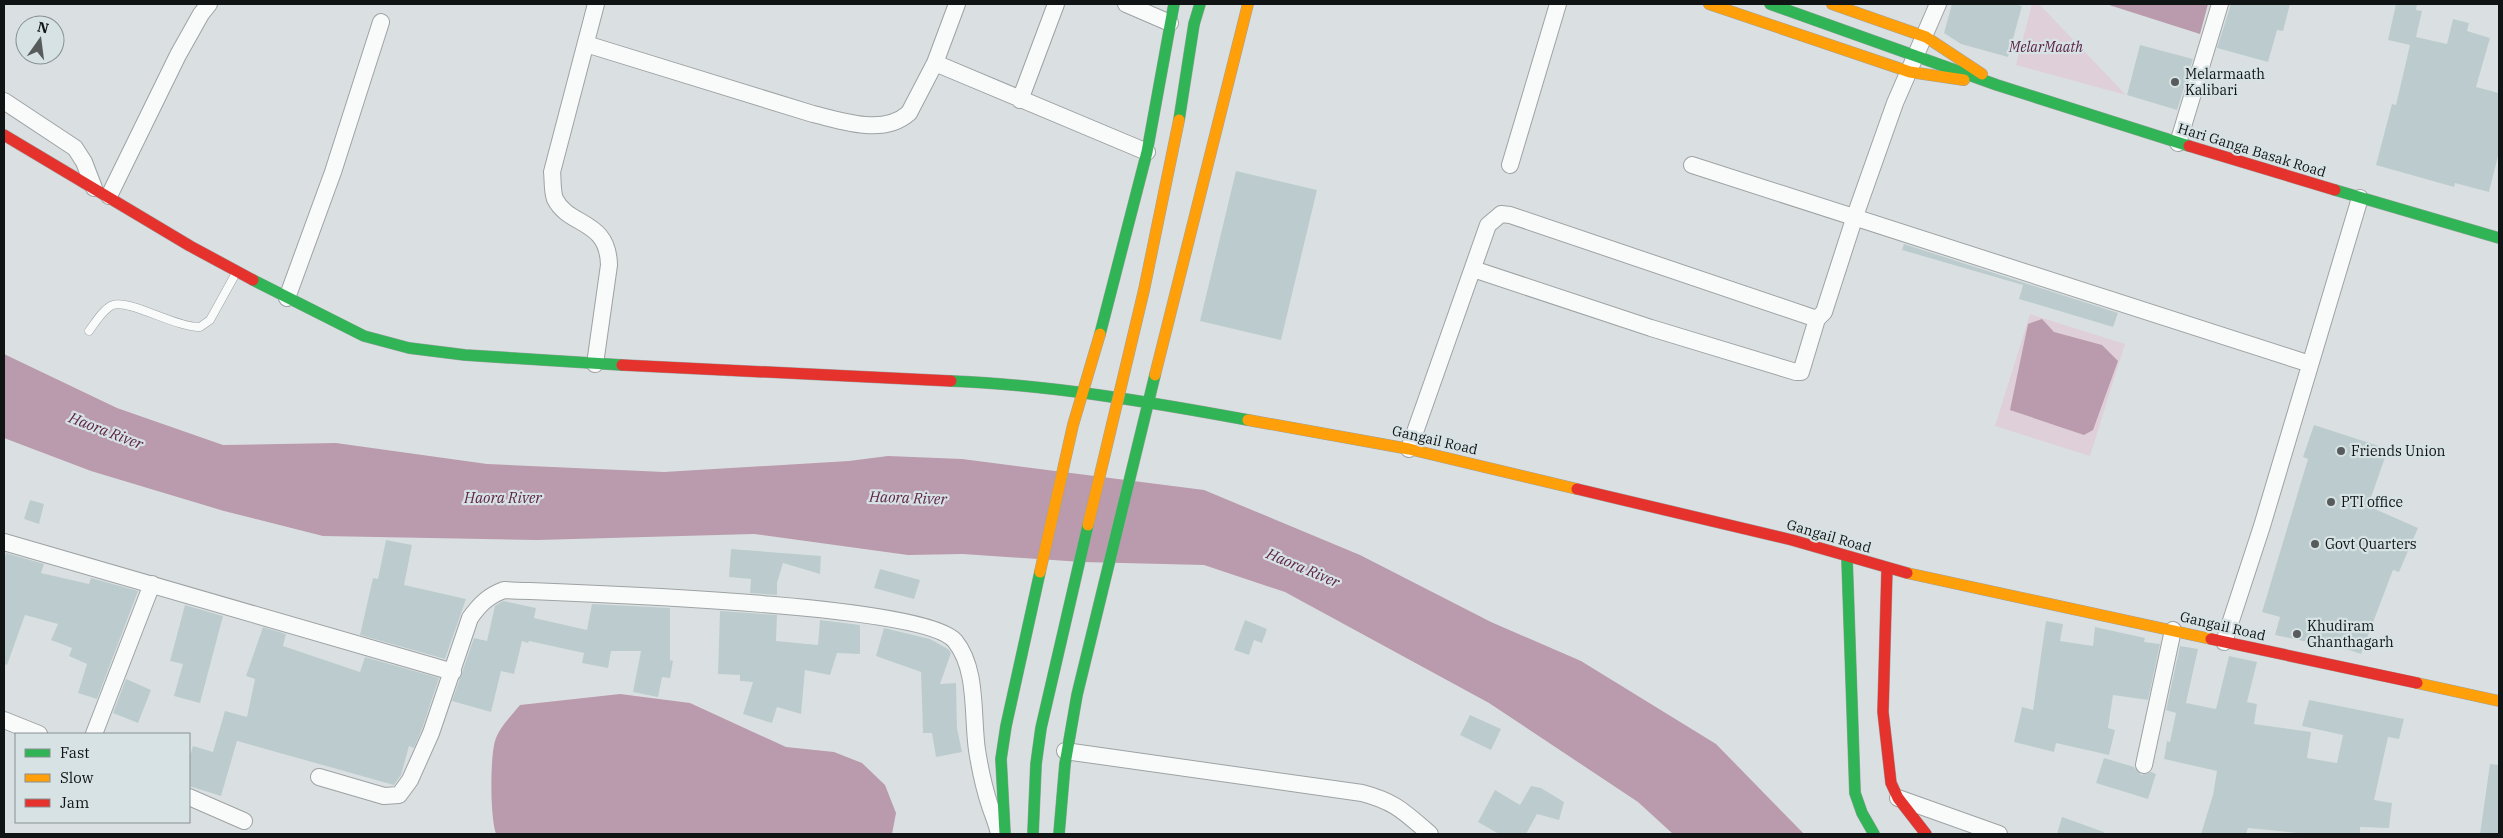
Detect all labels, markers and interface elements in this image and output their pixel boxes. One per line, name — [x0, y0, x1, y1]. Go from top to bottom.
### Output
north arrow — [15, 15, 65, 65]
text: N — [36, 17, 51, 37]
park label: MelarMaath — [2008, 38, 2083, 56]
place label: Melarmaath Kalibari — [2185, 65, 2265, 99]
marker: Melarmaath Kalibari — [2169, 76, 2181, 88]
street label: Hari Ganga Basak Road — [2176, 119, 2329, 181]
water label: Haora River — [65, 407, 146, 454]
street label: Gangail Road — [1390, 421, 1480, 459]
place label: Friends Union — [2351, 442, 2446, 460]
marker: Friends Union — [2335, 445, 2347, 457]
water label: Haora River — [868, 487, 948, 508]
water label: Haora River — [463, 488, 542, 507]
place label: PTI office — [2341, 493, 2403, 511]
marker: PTI office — [2325, 496, 2337, 508]
street label: Gangail Road — [1785, 515, 1874, 557]
place label: Govt Quarters — [2325, 535, 2417, 553]
marker: Govt Quarters — [2309, 538, 2321, 550]
water label: Haora River — [1263, 543, 1343, 592]
street label: Gangail Road — [2178, 607, 2268, 645]
place label: Khudiram Ghanthagarh — [2307, 617, 2394, 651]
marker: Khudiram Ghanthagarh — [2291, 628, 2303, 640]
legend — [15, 733, 190, 823]
text: Fast — [60, 743, 90, 762]
text: Slow — [60, 768, 94, 787]
text: Jam — [60, 793, 89, 812]

